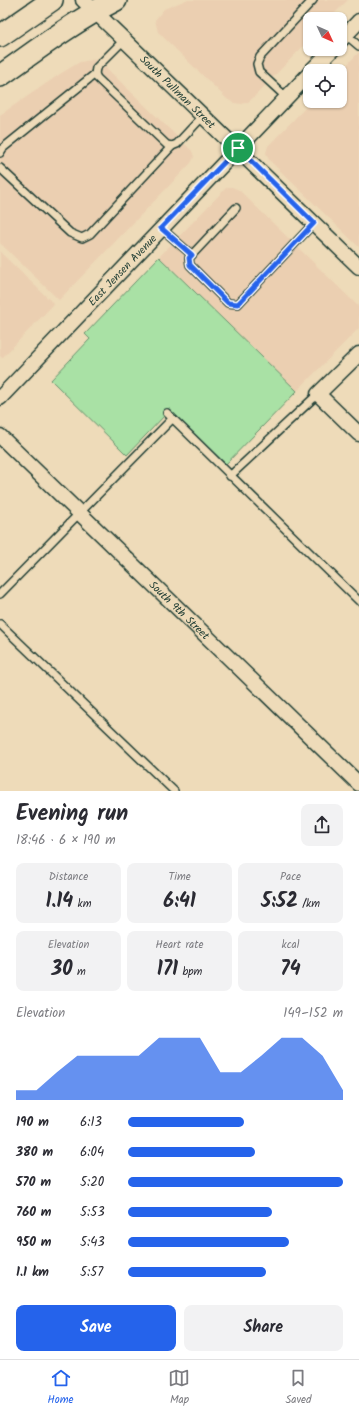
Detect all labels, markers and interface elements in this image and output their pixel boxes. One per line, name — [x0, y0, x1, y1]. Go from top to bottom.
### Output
north arrow — [303, 12, 347, 56]
map controls — [303, 12, 347, 108]
street label: South Pullman Street — [135, 51, 220, 134]
button: locate — [303, 64, 347, 108]
pin — [221, 131, 255, 165]
icon: arrive — [227, 137, 249, 159]
street label: East Jensen Avenue — [84, 231, 162, 311]
street label: South 9th Street — [144, 577, 214, 645]
text: Evening run — [16, 797, 128, 832]
button: share — [301, 804, 343, 846]
text: 18:46 · 6 × 190 m — [16, 830, 116, 851]
text: Distance — [49, 868, 88, 886]
text: Time — [168, 868, 191, 886]
text: Pace — [280, 868, 301, 886]
text: 1.14 — [45, 886, 73, 918]
text: 6:41 — [163, 886, 196, 918]
text: 5:52 — [261, 886, 298, 918]
text: km — [73, 895, 92, 913]
text: /km — [298, 895, 320, 913]
text: Elevation — [48, 936, 89, 954]
text: Heart rate — [156, 936, 203, 954]
text: kcal — [282, 936, 299, 954]
text: 30 — [51, 954, 73, 986]
text: 171 — [157, 954, 178, 986]
text: 74 — [280, 954, 301, 986]
text: m — [73, 963, 86, 981]
text: bpm — [178, 963, 202, 981]
text: Elevation — [16, 1003, 65, 1024]
text: 149–152 m — [283, 1003, 343, 1024]
text: 190 m — [16, 1112, 49, 1133]
text: 6:13 — [80, 1112, 102, 1133]
text: 380 m — [16, 1142, 53, 1163]
text: 6:04 — [80, 1142, 104, 1163]
text: 570 m — [16, 1172, 51, 1193]
text: 5:20 — [80, 1172, 104, 1193]
text: 760 m — [16, 1202, 52, 1223]
text: 5:53 — [80, 1202, 105, 1223]
text: 950 m — [16, 1232, 51, 1253]
text: 5:43 — [80, 1232, 105, 1253]
text: 1.1 km — [16, 1262, 49, 1283]
text: 5:57 — [80, 1262, 103, 1283]
button: Save — [16, 1305, 176, 1351]
button: Share — [184, 1305, 343, 1351]
tab: Home — [47, 1367, 74, 1409]
tab: Map — [168, 1367, 190, 1409]
tab: Saved — [285, 1367, 312, 1409]

